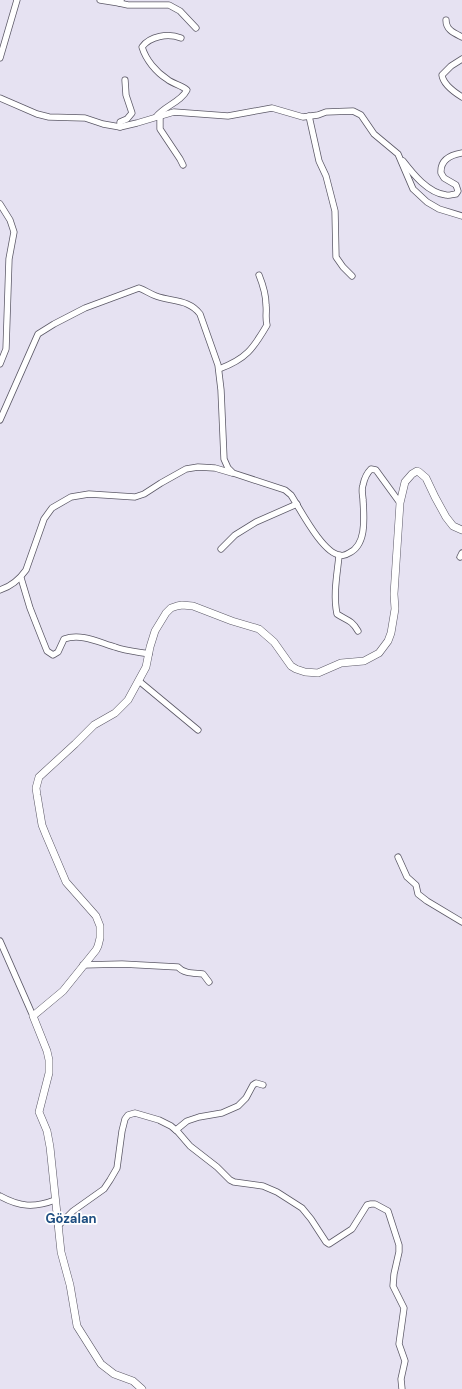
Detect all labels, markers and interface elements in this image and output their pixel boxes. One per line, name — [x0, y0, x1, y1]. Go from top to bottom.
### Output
district label: Gözalan — [45, 1210, 97, 1227]

